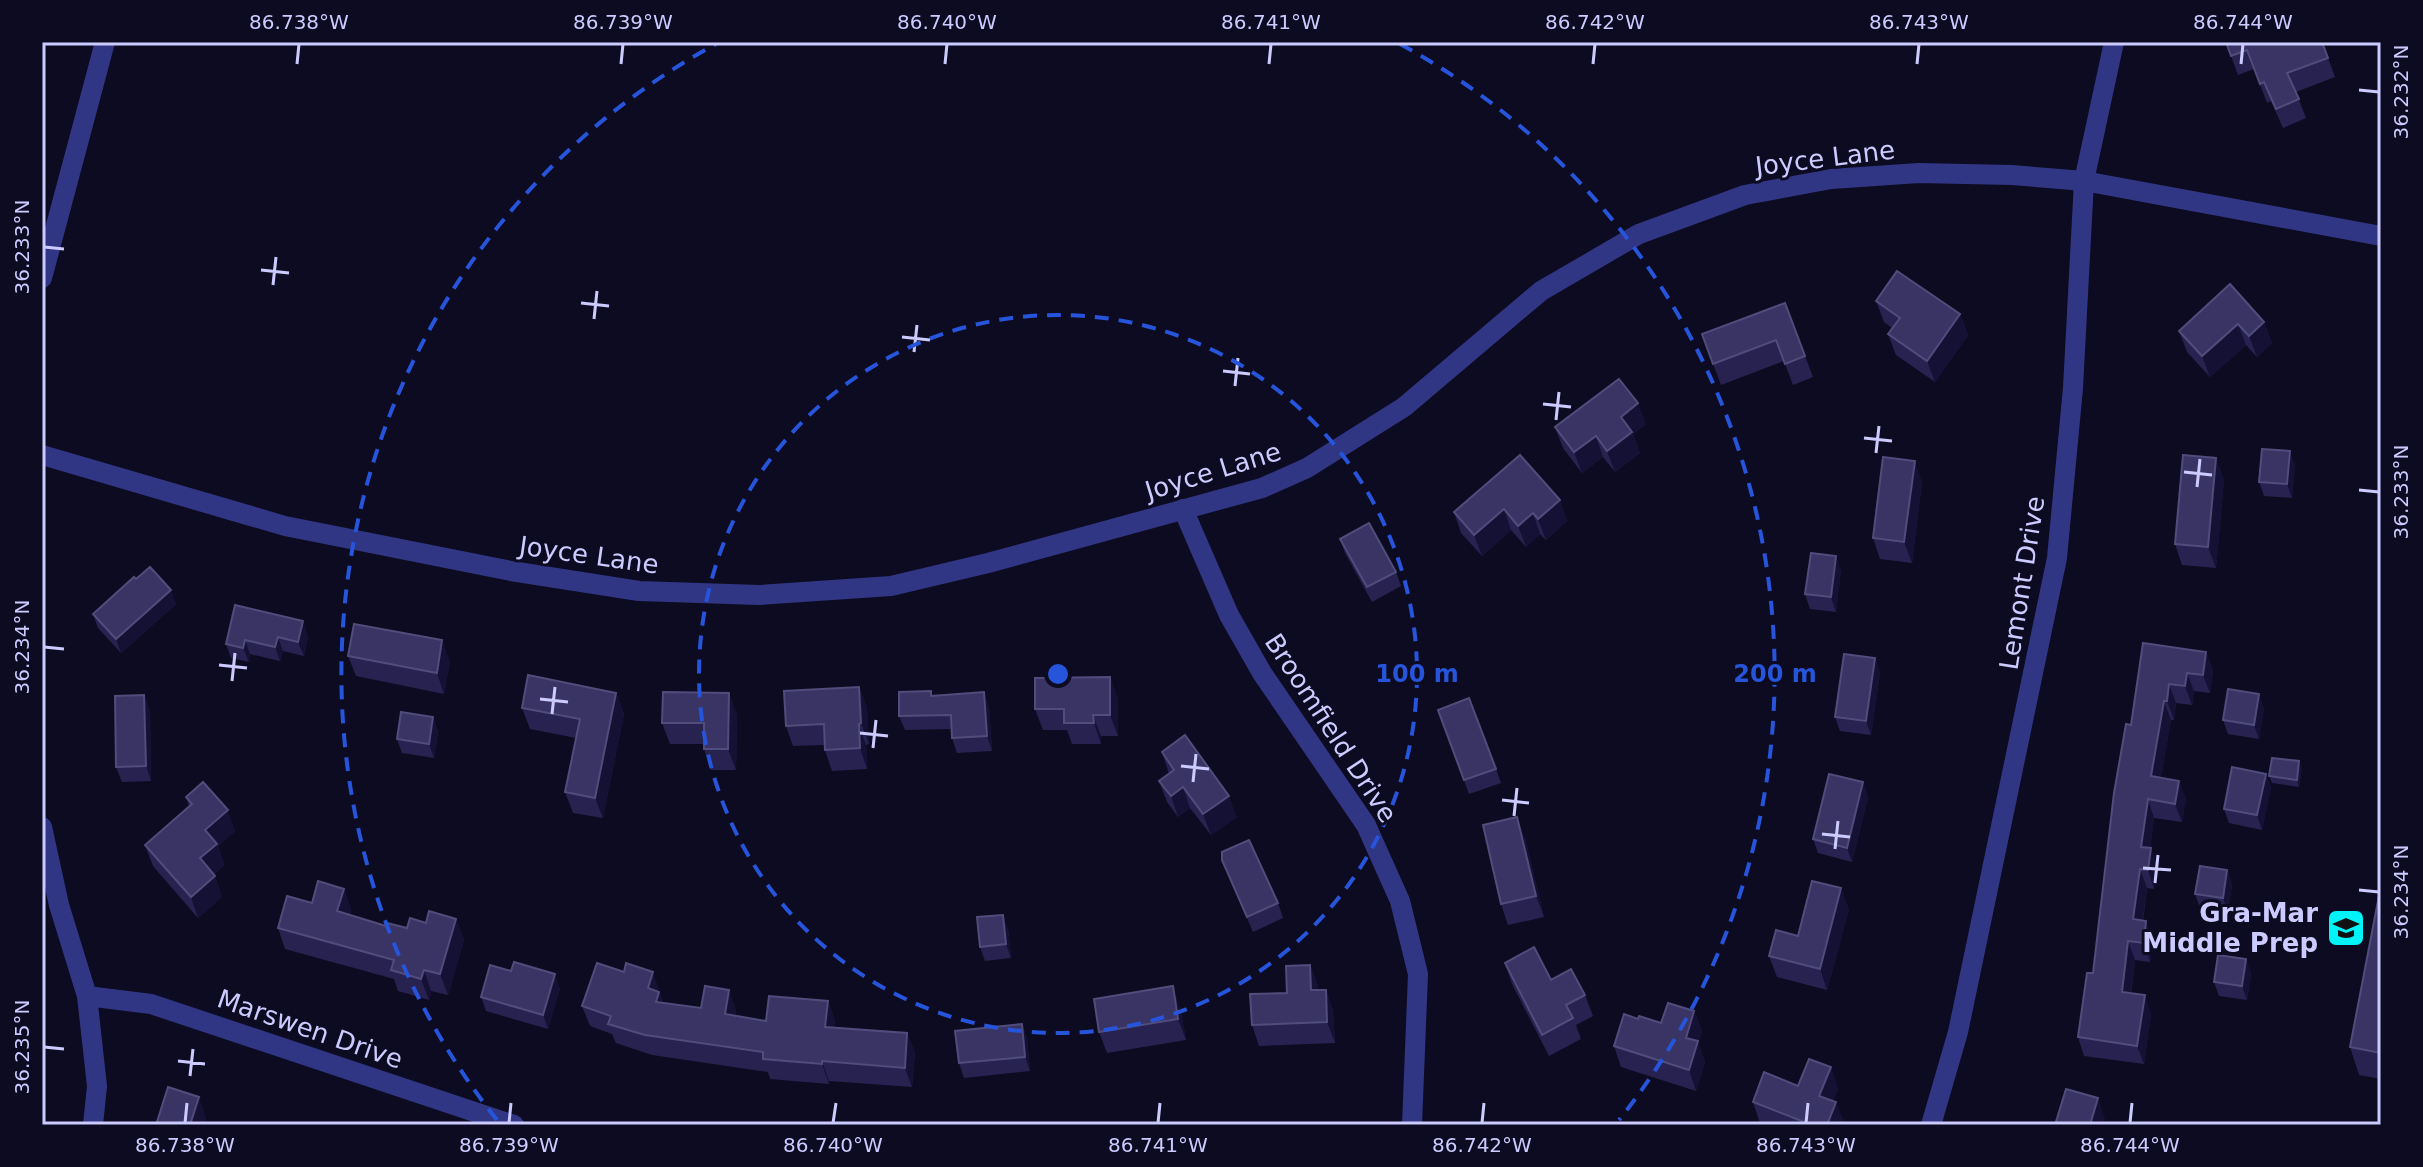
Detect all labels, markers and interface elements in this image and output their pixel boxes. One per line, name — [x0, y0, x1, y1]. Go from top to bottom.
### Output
text: 86.738°W — [249, 10, 349, 34]
text: 86.739°W — [573, 10, 673, 34]
text: 86.740°W — [897, 10, 997, 34]
text: 86.741°W — [1221, 10, 1321, 34]
text: 86.742°W — [1545, 10, 1645, 34]
text: 86.743°W — [1869, 10, 1969, 34]
text: 86.744°W — [2193, 10, 2293, 34]
text: 36.232°N — [2389, 45, 2413, 139]
street label: Joyce Lane — [1751, 135, 1897, 182]
text: 36.233°N — [10, 200, 34, 294]
street label: Joyce Lane — [1140, 436, 1285, 506]
text: 36.233°N — [2389, 445, 2413, 539]
street label: Lemont Drive — [1993, 494, 2051, 672]
street label: Joyce Lane — [515, 530, 661, 580]
text: 36.234°N — [10, 600, 34, 694]
street label: Broomfield Drive — [1259, 628, 1403, 828]
centre of rings — [1044, 660, 1072, 688]
text: 100 m — [1375, 660, 1459, 688]
text: 200 m — [1733, 660, 1817, 688]
text: 36.234°N — [2389, 845, 2413, 939]
place label: Gra-Mar Middle Prep — [2142, 898, 2318, 958]
school or university icon: Gra-Mar Middle Prep — [2325, 907, 2367, 949]
street label: Marswen Drive — [213, 983, 407, 1075]
text: 36.235°N — [10, 1000, 34, 1094]
text: 86.738°W — [135, 1133, 235, 1157]
text: 86.739°W — [459, 1133, 559, 1157]
text: 86.740°W — [783, 1133, 883, 1157]
text: 86.741°W — [1108, 1133, 1208, 1157]
text: 86.742°W — [1432, 1133, 1532, 1157]
text: 86.743°W — [1756, 1133, 1856, 1157]
text: 86.744°W — [2080, 1133, 2180, 1157]

